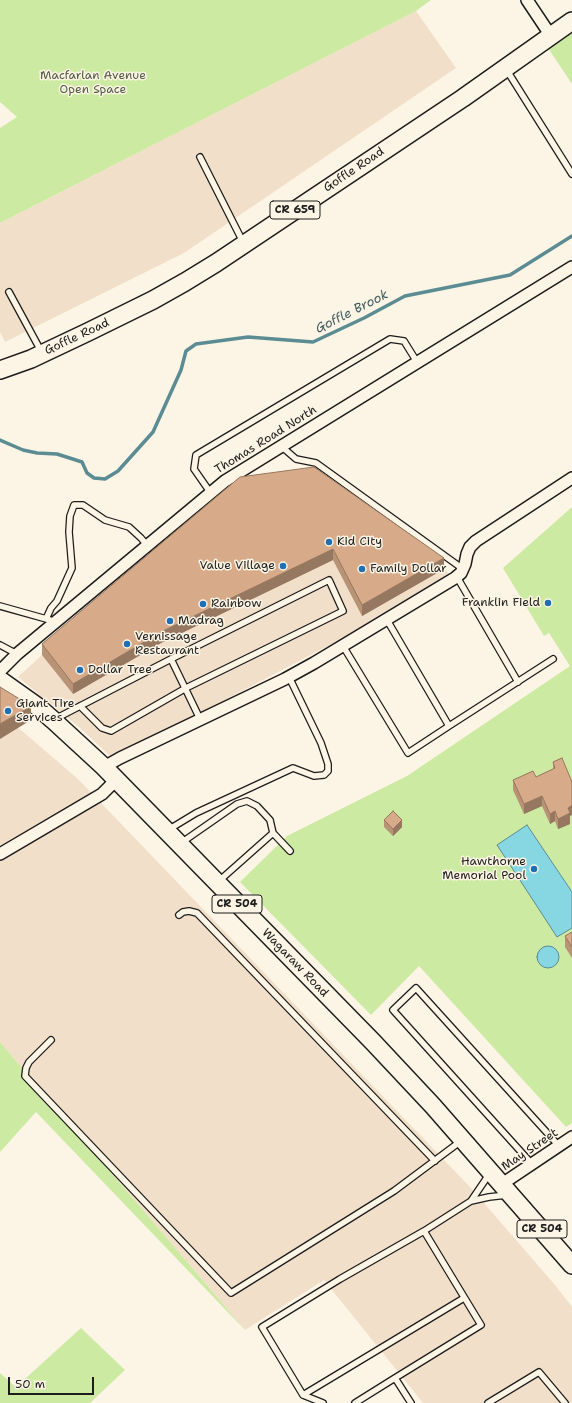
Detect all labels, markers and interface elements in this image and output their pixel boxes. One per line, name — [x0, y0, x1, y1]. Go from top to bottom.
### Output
park label: Macfarlan Avenue Open Space — [40, 69, 146, 97]
street label: Goffle Road — [321, 145, 387, 195]
road number: CR 659 — [270, 201, 320, 219]
water label: Goffle Brook — [313, 287, 391, 337]
street label: Goffle Road — [42, 316, 112, 358]
street label: Thomas Road North — [212, 403, 320, 477]
place label: Kid City — [337, 535, 382, 549]
marker: Kid City — [324, 537, 334, 547]
place label: Value Village — [199, 559, 275, 573]
marker: Value Village — [278, 561, 288, 571]
place label: Family Dollar — [370, 562, 447, 576]
marker: Family Dollar — [357, 564, 367, 574]
place label: Franklin Field — [462, 596, 540, 610]
place label: Rainbow — [211, 597, 262, 611]
marker: Franklin Field — [543, 598, 553, 608]
marker: Rainbow — [198, 599, 208, 609]
place label: Madrag — [178, 614, 224, 628]
marker: Madrag — [165, 616, 175, 626]
place label: Vernissage Restaurant — [135, 630, 199, 658]
marker: Vernissage Restaurant — [122, 639, 132, 649]
place label: Dollar Tree — [88, 663, 152, 677]
marker: Dollar Tree — [75, 665, 85, 675]
place label: Giant Tire Services — [16, 697, 75, 725]
marker: Giant Tire Services — [3, 706, 13, 716]
place label: Hawthorne Memorial Pool — [442, 855, 526, 883]
marker: Hawthorne Memorial Pool — [529, 864, 539, 874]
road number: CR 504 — [212, 895, 262, 913]
street label: Wagaraw Road — [259, 926, 331, 1000]
street label: May Street — [499, 1126, 561, 1174]
road number: CR 504 — [517, 1220, 567, 1238]
scale bar — [10, 1369, 96, 1395]
text: 50 m — [15, 1376, 45, 1392]

